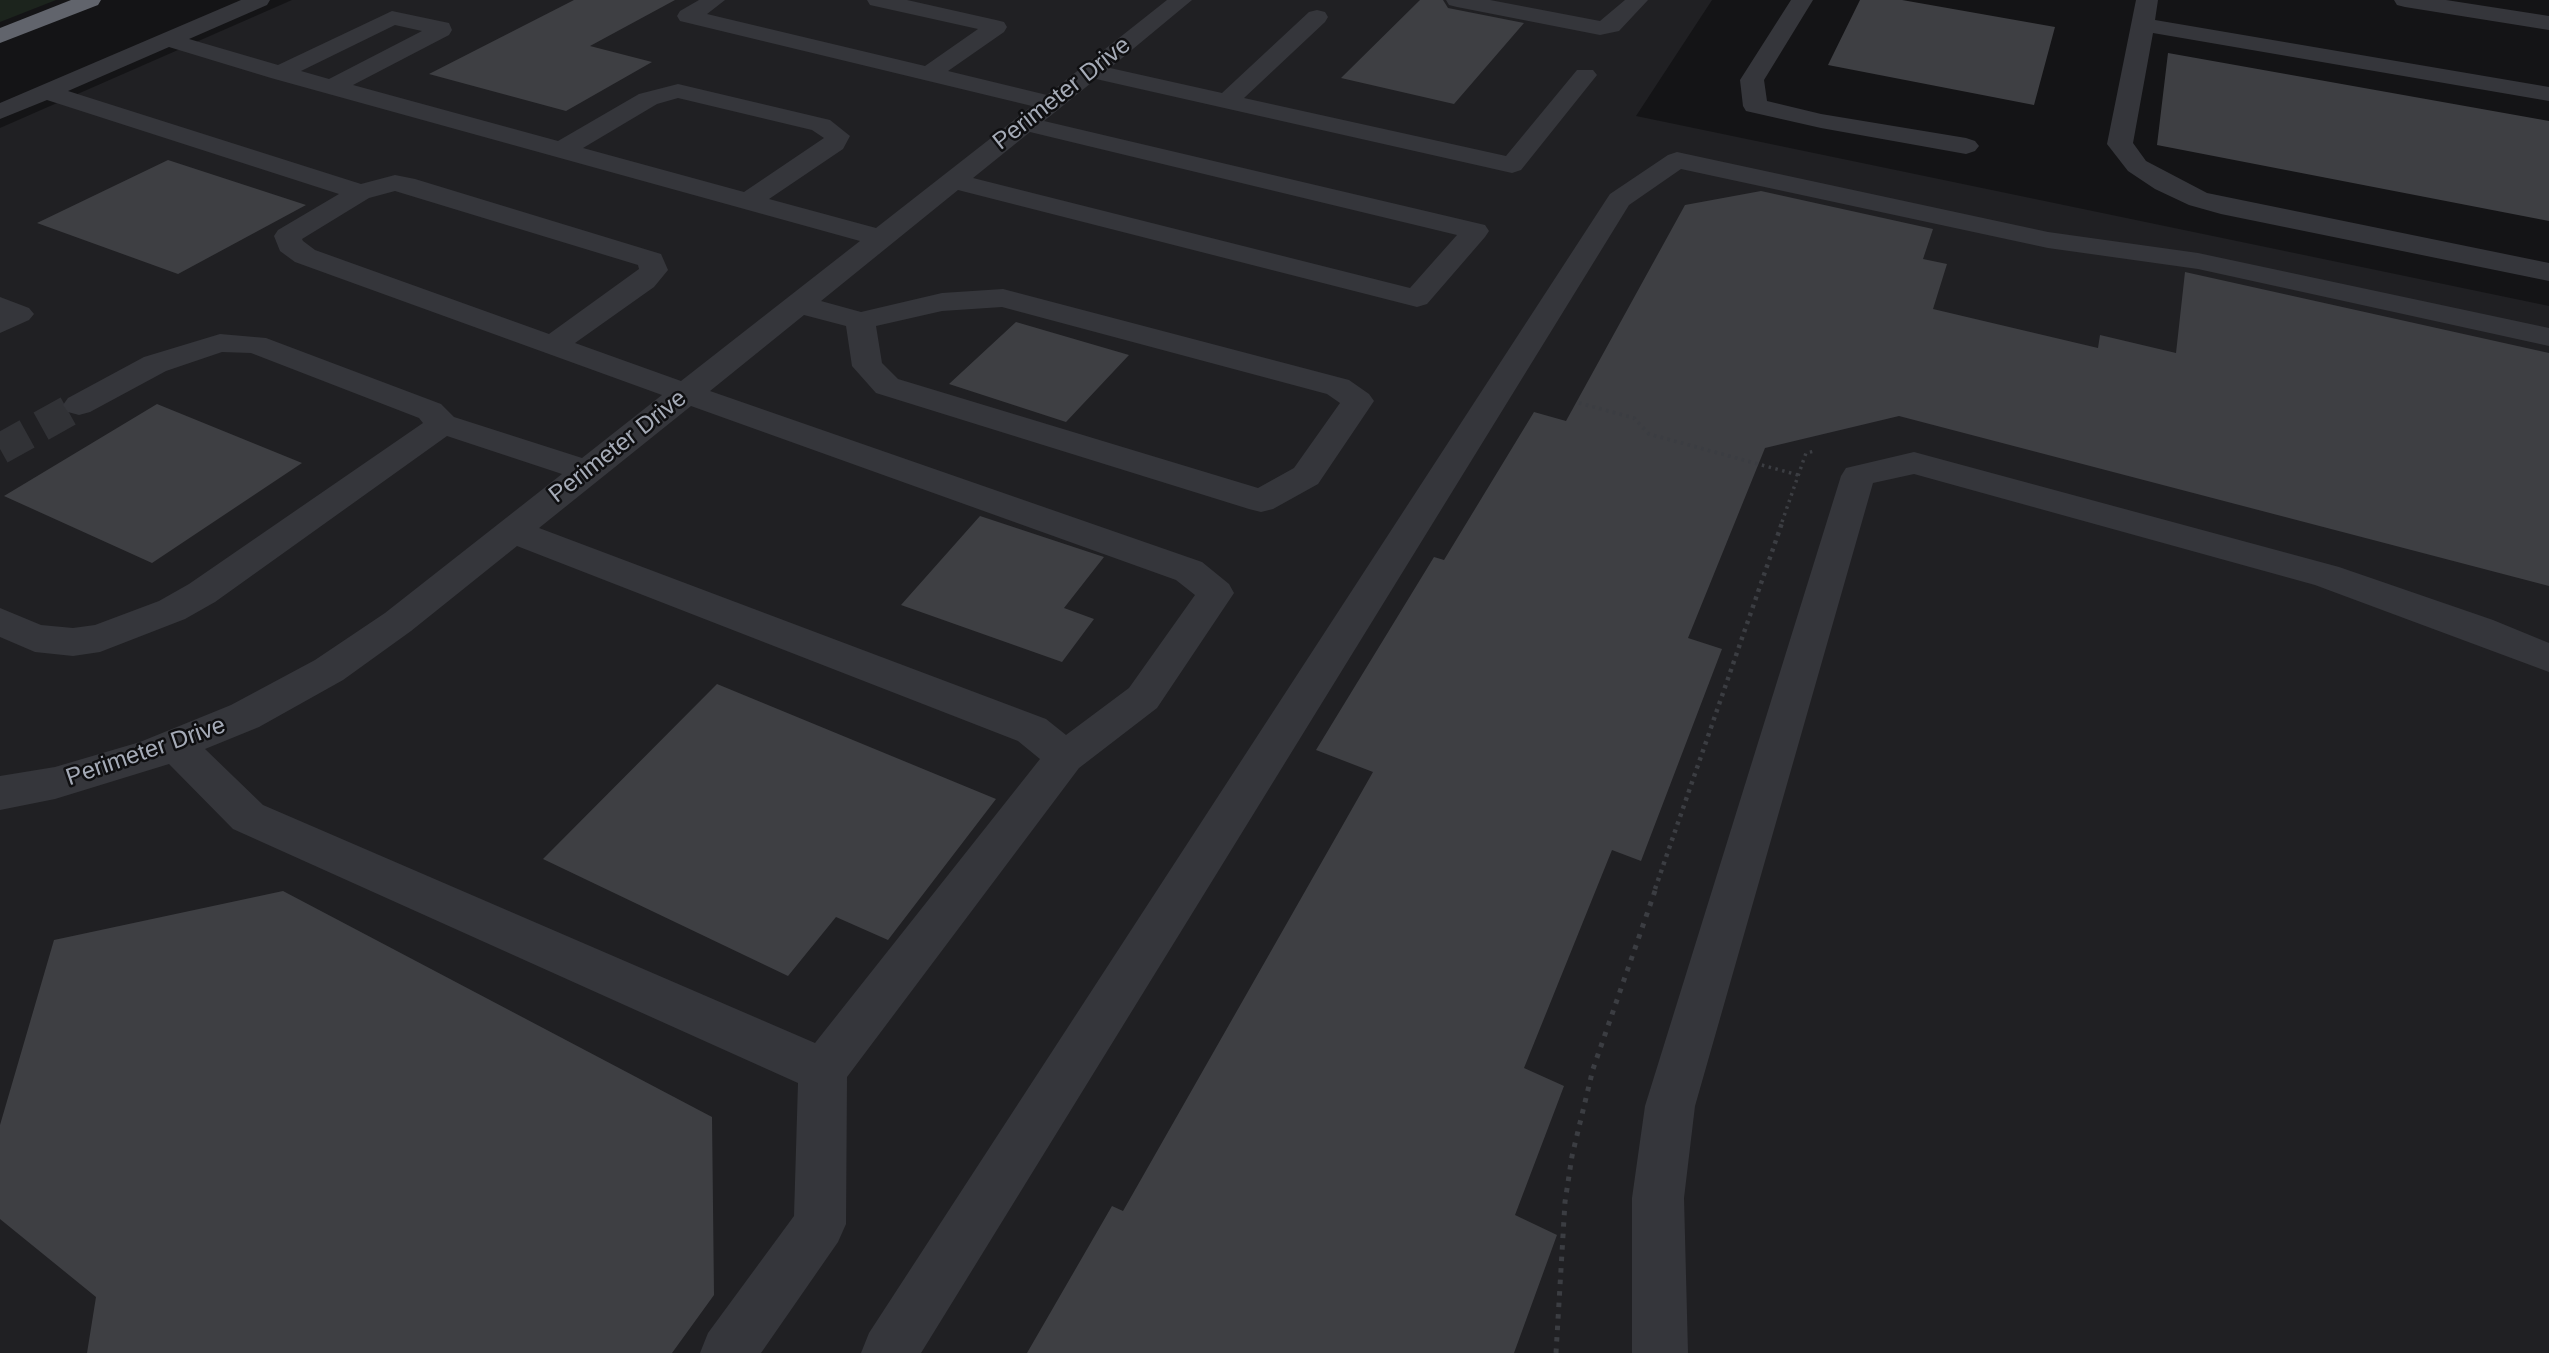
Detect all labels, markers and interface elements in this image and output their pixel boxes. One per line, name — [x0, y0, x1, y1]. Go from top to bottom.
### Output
street label: Perimeter Drive — [987, 31, 1137, 157]
street label: Perimeter Drive — [543, 384, 693, 510]
street label: Perimeter Drive — [63, 711, 229, 793]

